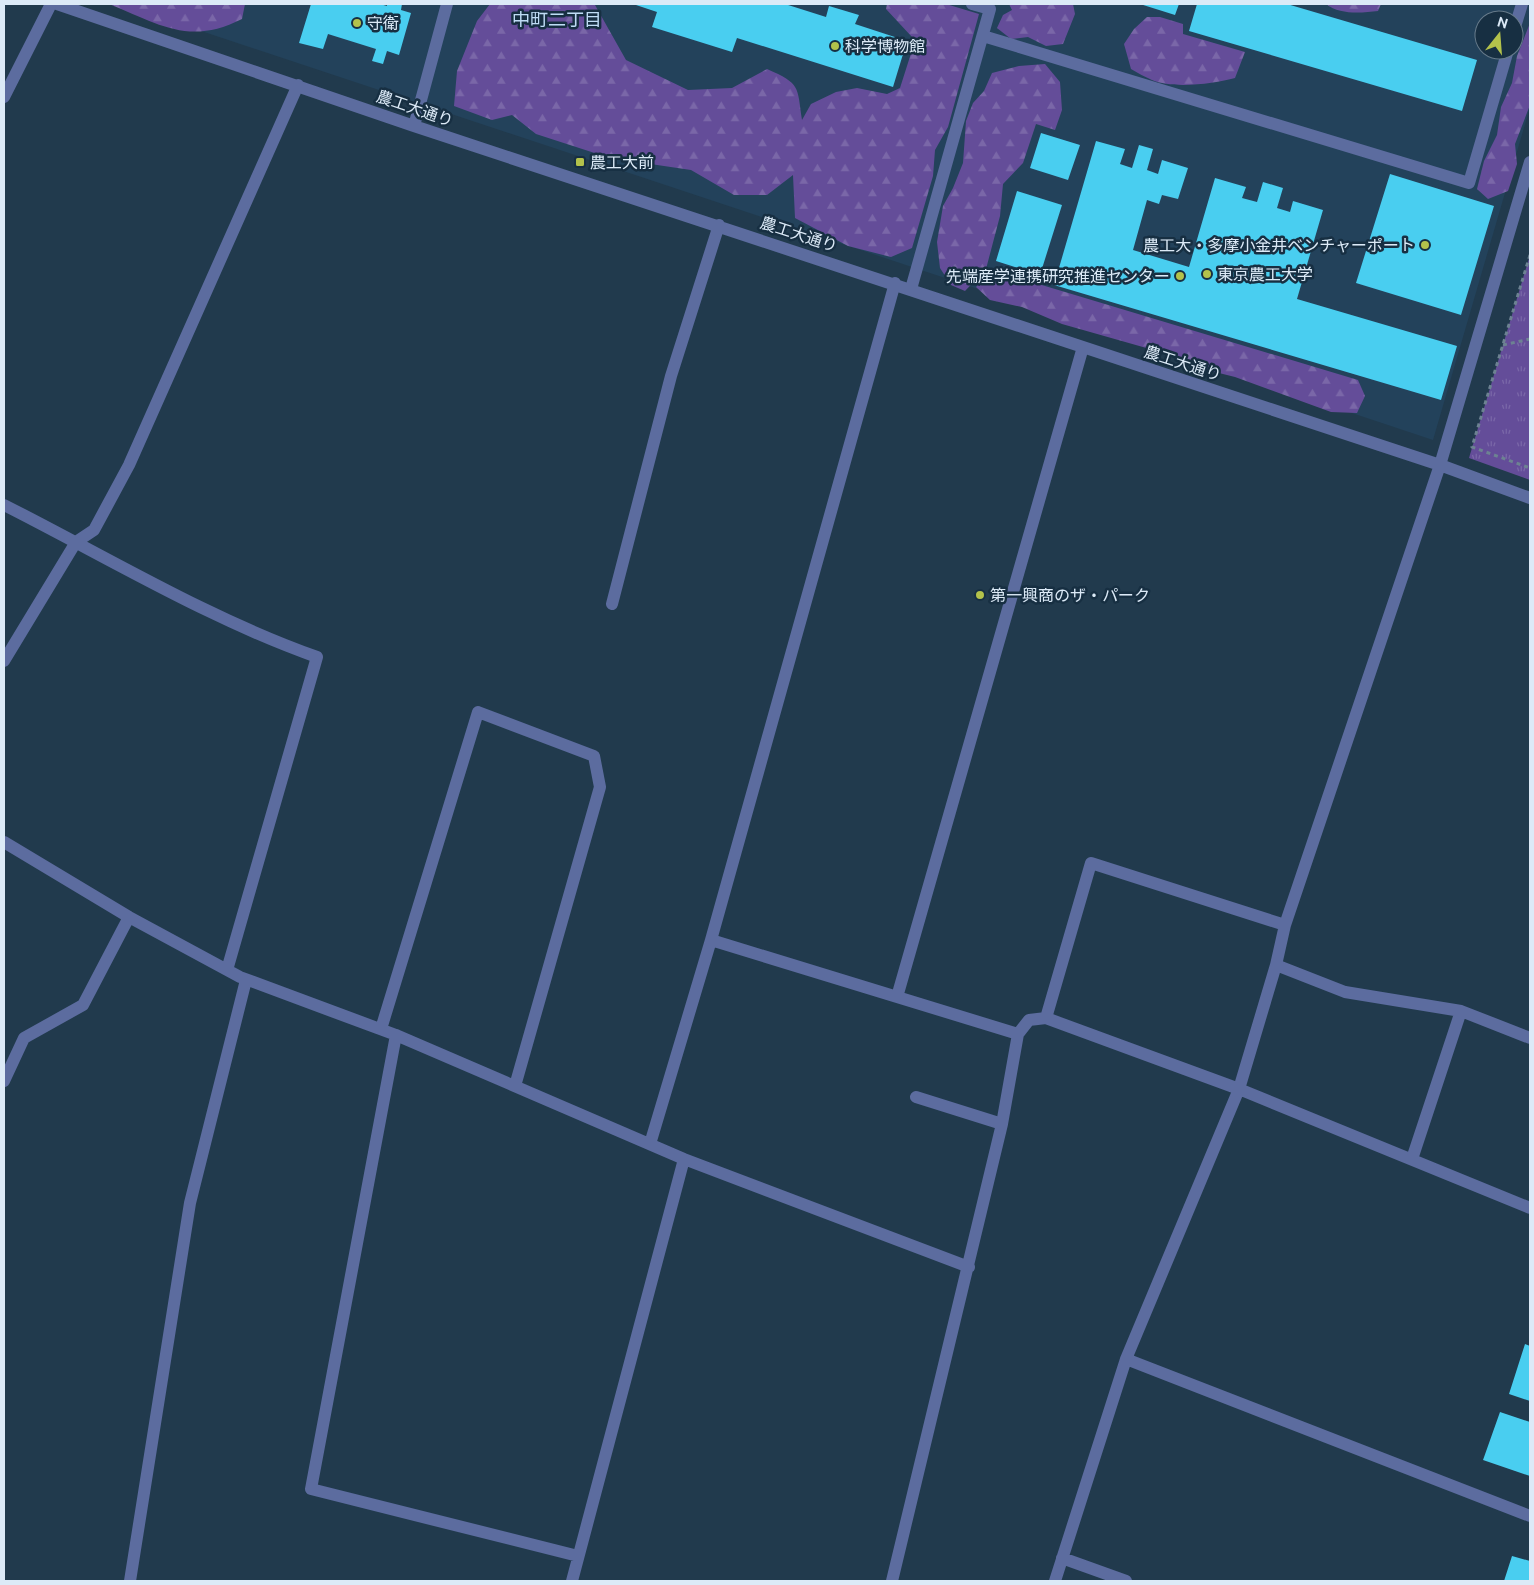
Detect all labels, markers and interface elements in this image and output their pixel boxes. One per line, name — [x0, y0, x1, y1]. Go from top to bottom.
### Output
district label: 中町二丁目 — [512, 9, 602, 29]
north arrow — [1474, 10, 1524, 60]
text: N — [1495, 13, 1510, 32]
place label: 守衛 — [367, 14, 399, 32]
marker: 守衛 — [351, 17, 363, 29]
place label: 科学博物館 — [845, 37, 925, 55]
marker: 科学博物館 — [829, 40, 841, 52]
street label: 農工大通り — [374, 86, 456, 130]
place label: 農工大前 — [590, 153, 654, 171]
marker: 農工大前 — [574, 156, 586, 168]
street label: 農工大通り — [758, 213, 840, 255]
place label: 農工大・多摩小金井ベンチャーポート — [1143, 236, 1415, 254]
marker: 農工大・多摩小金井ベンチャーポート — [1419, 239, 1431, 251]
place label: 東京農工大学 — [1217, 265, 1313, 283]
place label: 先端産学連携研究推進センター — [946, 267, 1170, 285]
marker: 東京農工大学 — [1201, 268, 1213, 280]
marker: 先端産学連携研究推進センター — [1174, 270, 1186, 282]
street label: 農工大通り — [1142, 342, 1224, 384]
place label: 第一興商のザ・パーク — [990, 586, 1150, 604]
marker: 第一興商のザ・パーク — [974, 589, 986, 601]

